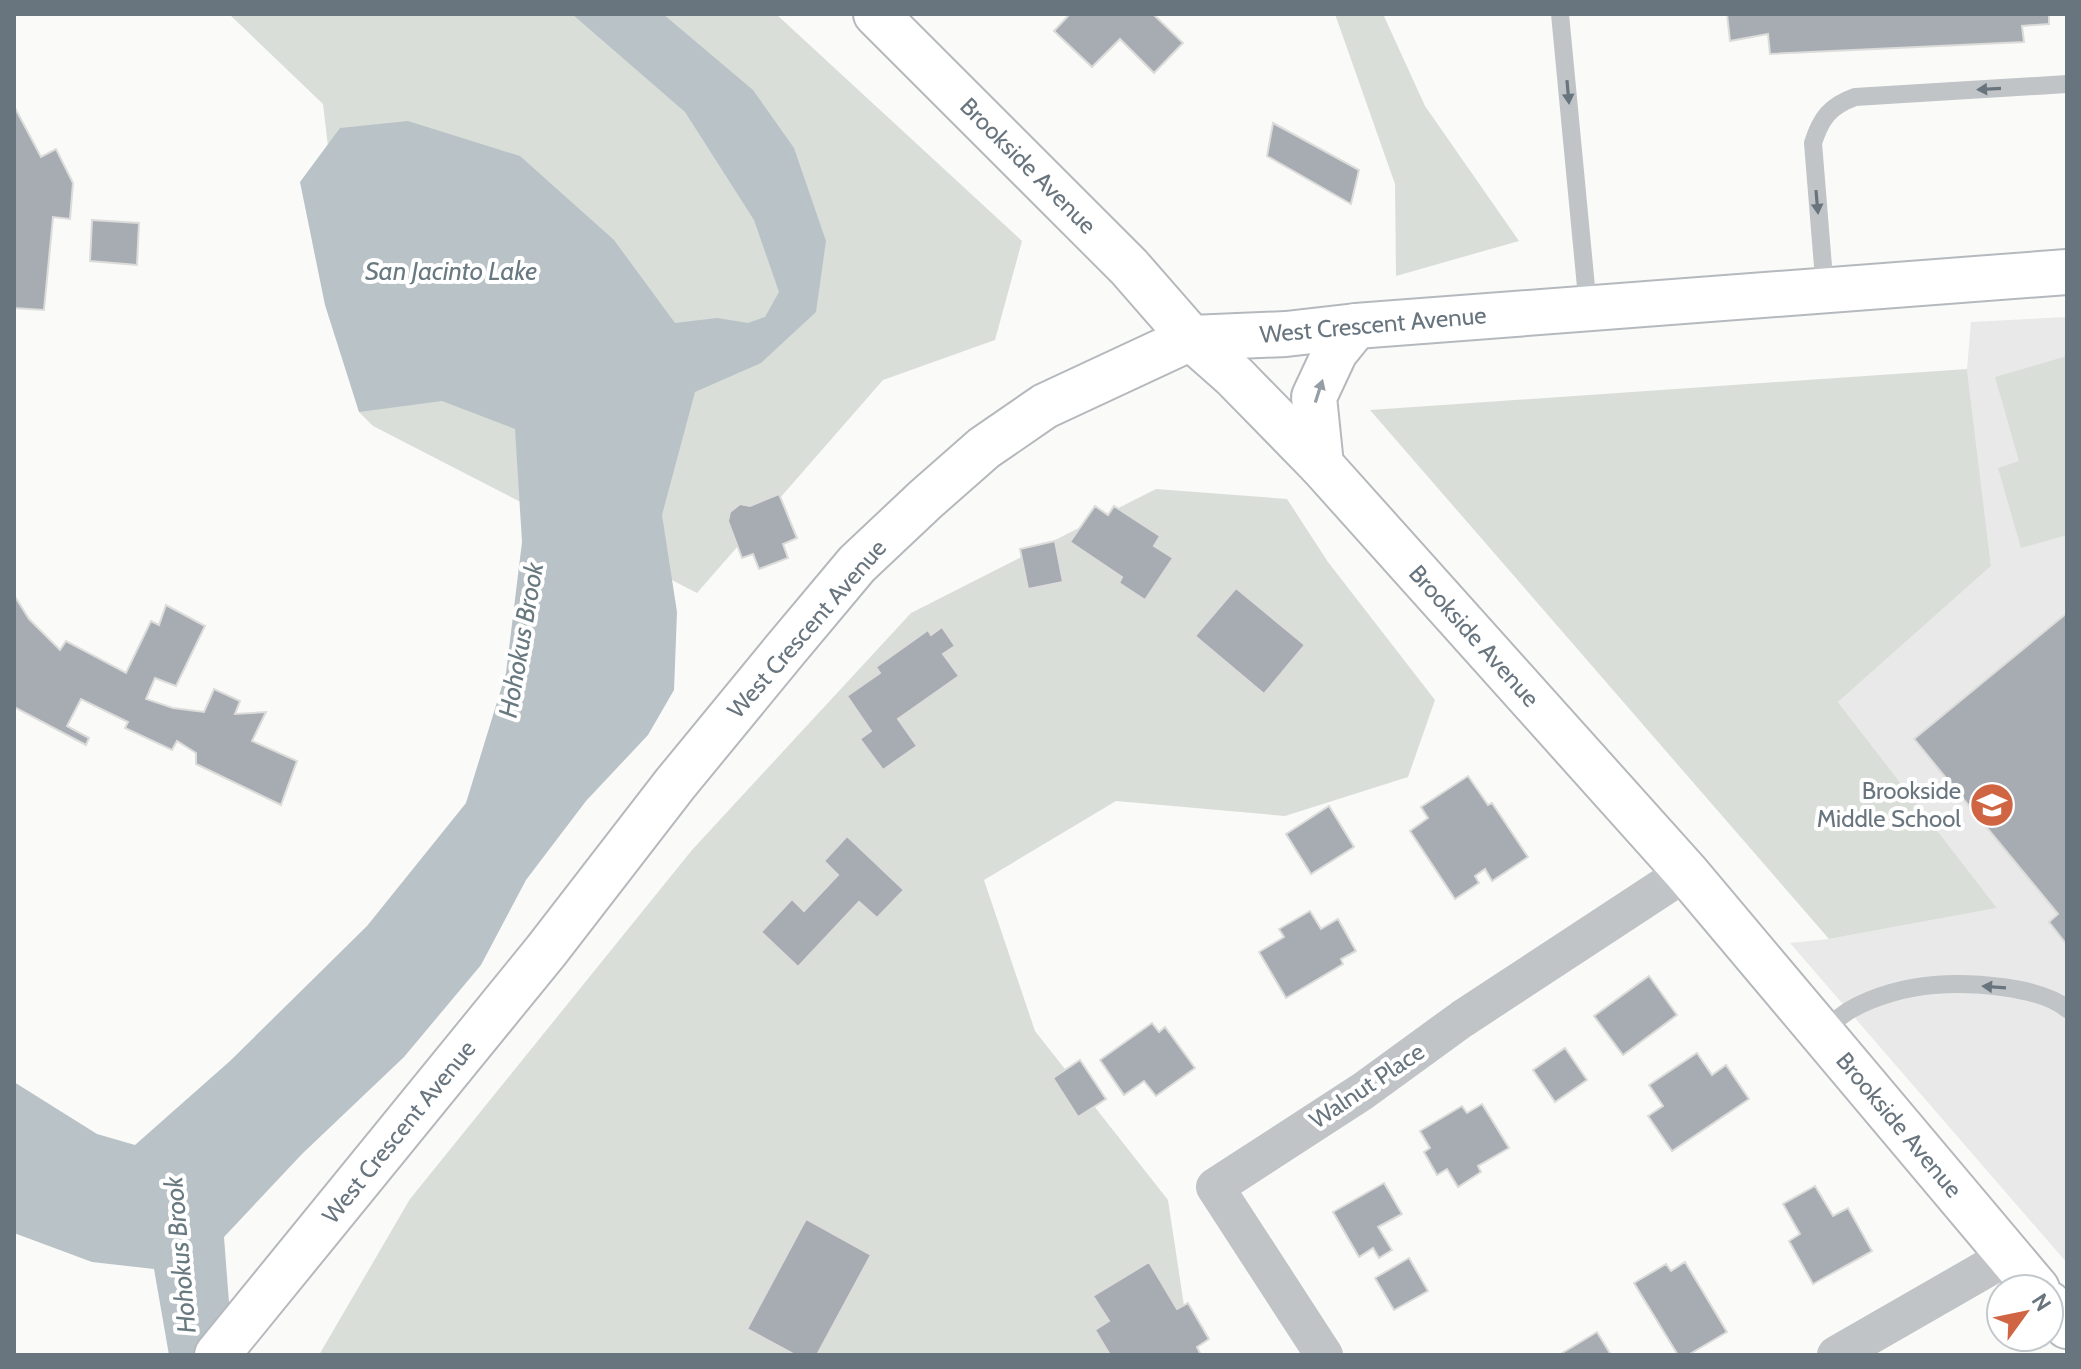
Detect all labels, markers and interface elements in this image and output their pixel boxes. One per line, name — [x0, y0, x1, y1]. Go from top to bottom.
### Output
one-way arrow — [1561, 80, 1574, 105]
one-way arrow — [1976, 83, 2001, 96]
street label: Brookside Avenue — [954, 91, 1103, 240]
one-way arrow — [1811, 190, 1824, 215]
water label: San Jacinto Lake — [365, 255, 537, 287]
street label: West Crescent Avenue — [1258, 300, 1488, 349]
one-way arrow — [1313, 378, 1325, 402]
street label: West Crescent Avenue — [721, 533, 892, 724]
water label: Hohokus Brook — [492, 559, 551, 720]
street label: Brookside Avenue — [1403, 559, 1546, 713]
place label: Brookside Middle School — [1817, 776, 1961, 833]
school or university icon: Brookside Middle School — [1968, 781, 2016, 829]
one-way arrow — [1981, 980, 2006, 993]
street label: West Crescent Avenue — [316, 1034, 481, 1229]
street label: Walnut Place — [1304, 1037, 1430, 1135]
street label: Brookside Avenue — [1830, 1046, 1969, 1203]
water label: Hohokus Brook — [157, 1175, 203, 1335]
north arrow — [1985, 1273, 2065, 1353]
text: N — [2026, 1289, 2057, 1316]

